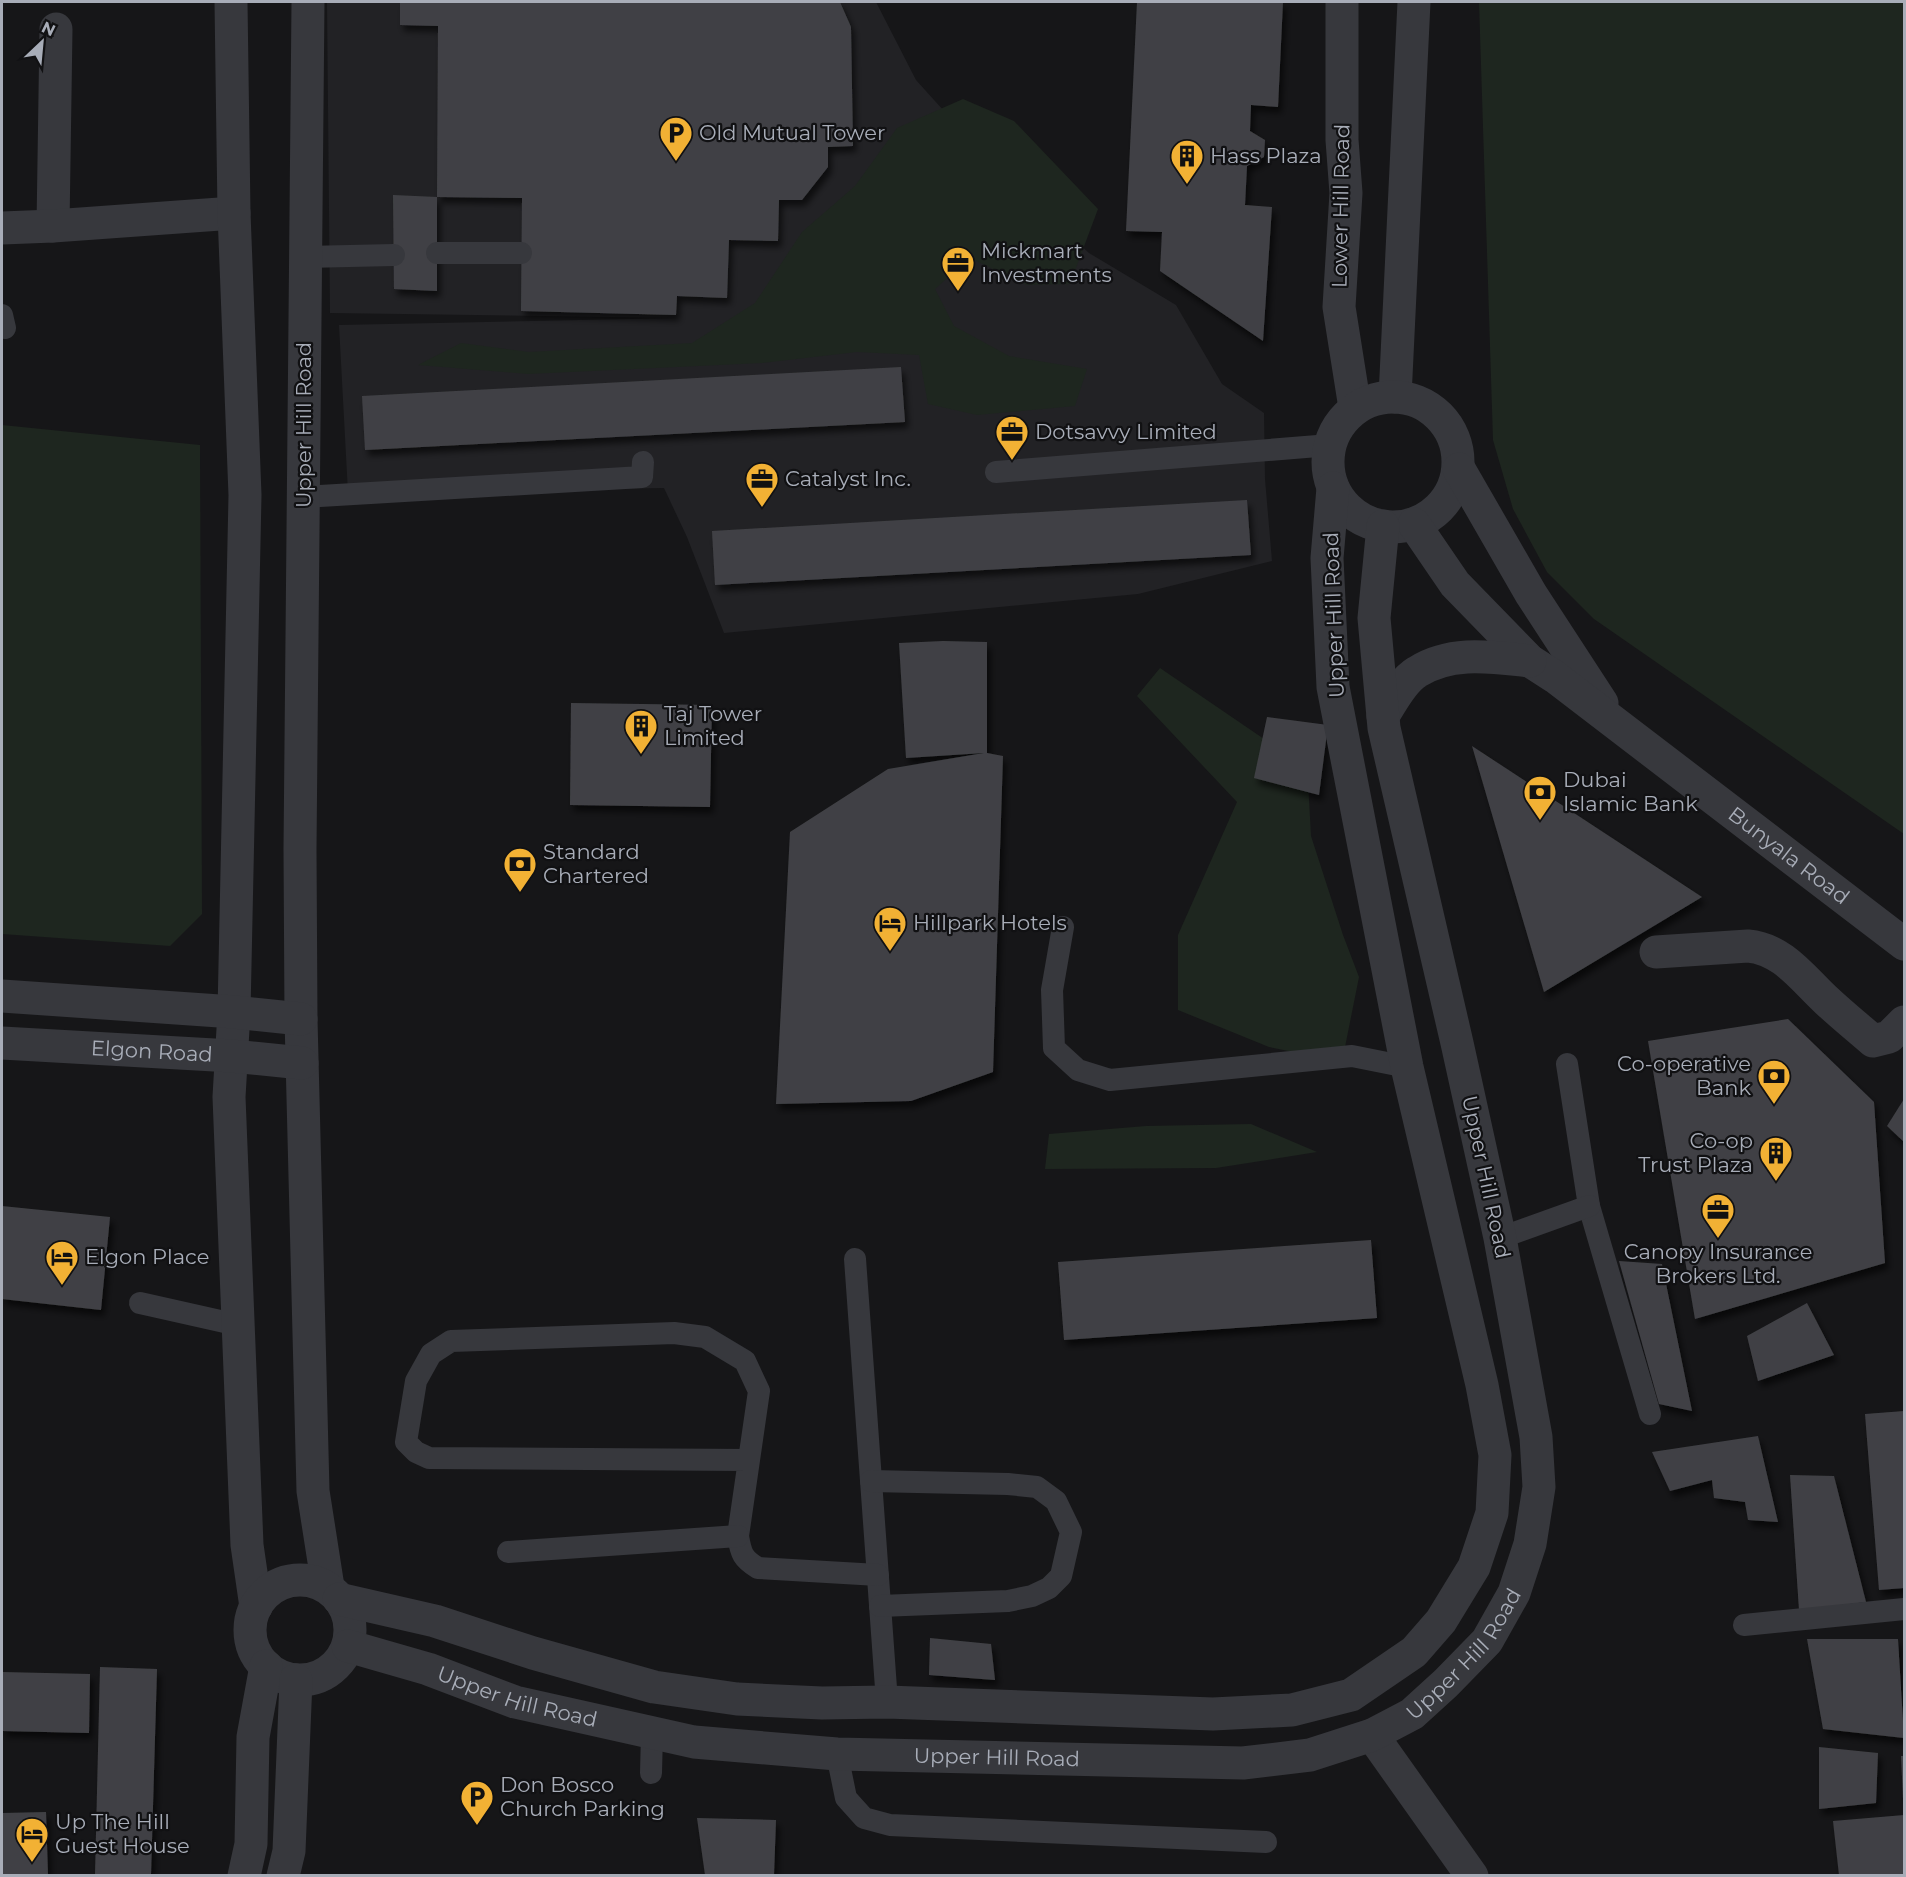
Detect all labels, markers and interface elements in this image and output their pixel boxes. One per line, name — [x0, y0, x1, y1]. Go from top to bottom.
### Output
north arrow — [12, 12, 72, 72]
text: N — [38, 18, 58, 40]
parking icon: Old Mutual Tower — [658, 115, 694, 162]
place label: Old Mutual Tower — [699, 120, 885, 145]
street label: Lower Hill Road — [1327, 124, 1354, 288]
building icon: Hass Plaza — [1169, 138, 1205, 185]
place label: Hass Plaza — [1210, 143, 1322, 168]
place label: Mickmart Investments — [981, 238, 1112, 287]
office icon: Mickmart Investments — [940, 245, 976, 292]
street label: Upper Hill Road — [291, 342, 316, 508]
office icon: Dotsavvy Limited — [994, 414, 1030, 461]
place label: Dotsavvy Limited — [1035, 419, 1217, 444]
office icon: Catalyst Inc. — [744, 461, 780, 508]
place label: Catalyst Inc. — [785, 466, 911, 491]
street label: Upper Hill Road — [1318, 532, 1349, 698]
place label: Taj Tower Limited — [664, 701, 762, 750]
building icon: Taj Tower Limited — [623, 708, 659, 755]
place label: Dubai Islamic Bank — [1563, 767, 1698, 816]
bank icon: Dubai Islamic Bank — [1522, 774, 1558, 821]
street label: Bunyala Road — [1724, 801, 1854, 910]
place label: Standard Chartered — [543, 839, 649, 888]
bank icon: Standard Chartered — [502, 846, 538, 893]
hotel icon: Hillpark Hotels — [872, 905, 908, 952]
place label: Hillpark Hotels — [913, 910, 1067, 935]
street label: Elgon Road — [90, 1035, 213, 1067]
place label: Co-operative Bank — [1617, 1051, 1751, 1100]
bank icon: Co-operative Bank — [1756, 1058, 1792, 1105]
street label: Upper Hill Road — [1457, 1093, 1516, 1261]
place label: Co-op Trust Plaza — [1638, 1128, 1753, 1177]
building icon: Co-op Trust Plaza — [1758, 1135, 1794, 1182]
office icon: Canopy Insurance Brokers Ltd. — [1700, 1192, 1736, 1239]
hotel icon: Elgon Place — [44, 1239, 80, 1286]
place label: Canopy Insurance Brokers Ltd. — [1624, 1239, 1812, 1288]
place label: Elgon Place — [85, 1244, 209, 1269]
street label: Upper Hill Road — [1401, 1584, 1526, 1725]
street label: Upper Hill Road — [434, 1661, 600, 1732]
street label: Upper Hill Road — [913, 1743, 1080, 1771]
place label: Don Bosco Church Parking — [500, 1772, 665, 1821]
parking icon: Don Bosco Church Parking — [459, 1779, 495, 1826]
place label: Up The Hill Guest House — [55, 1809, 190, 1858]
hotel icon: Up The Hill Guest House — [14, 1816, 50, 1863]

